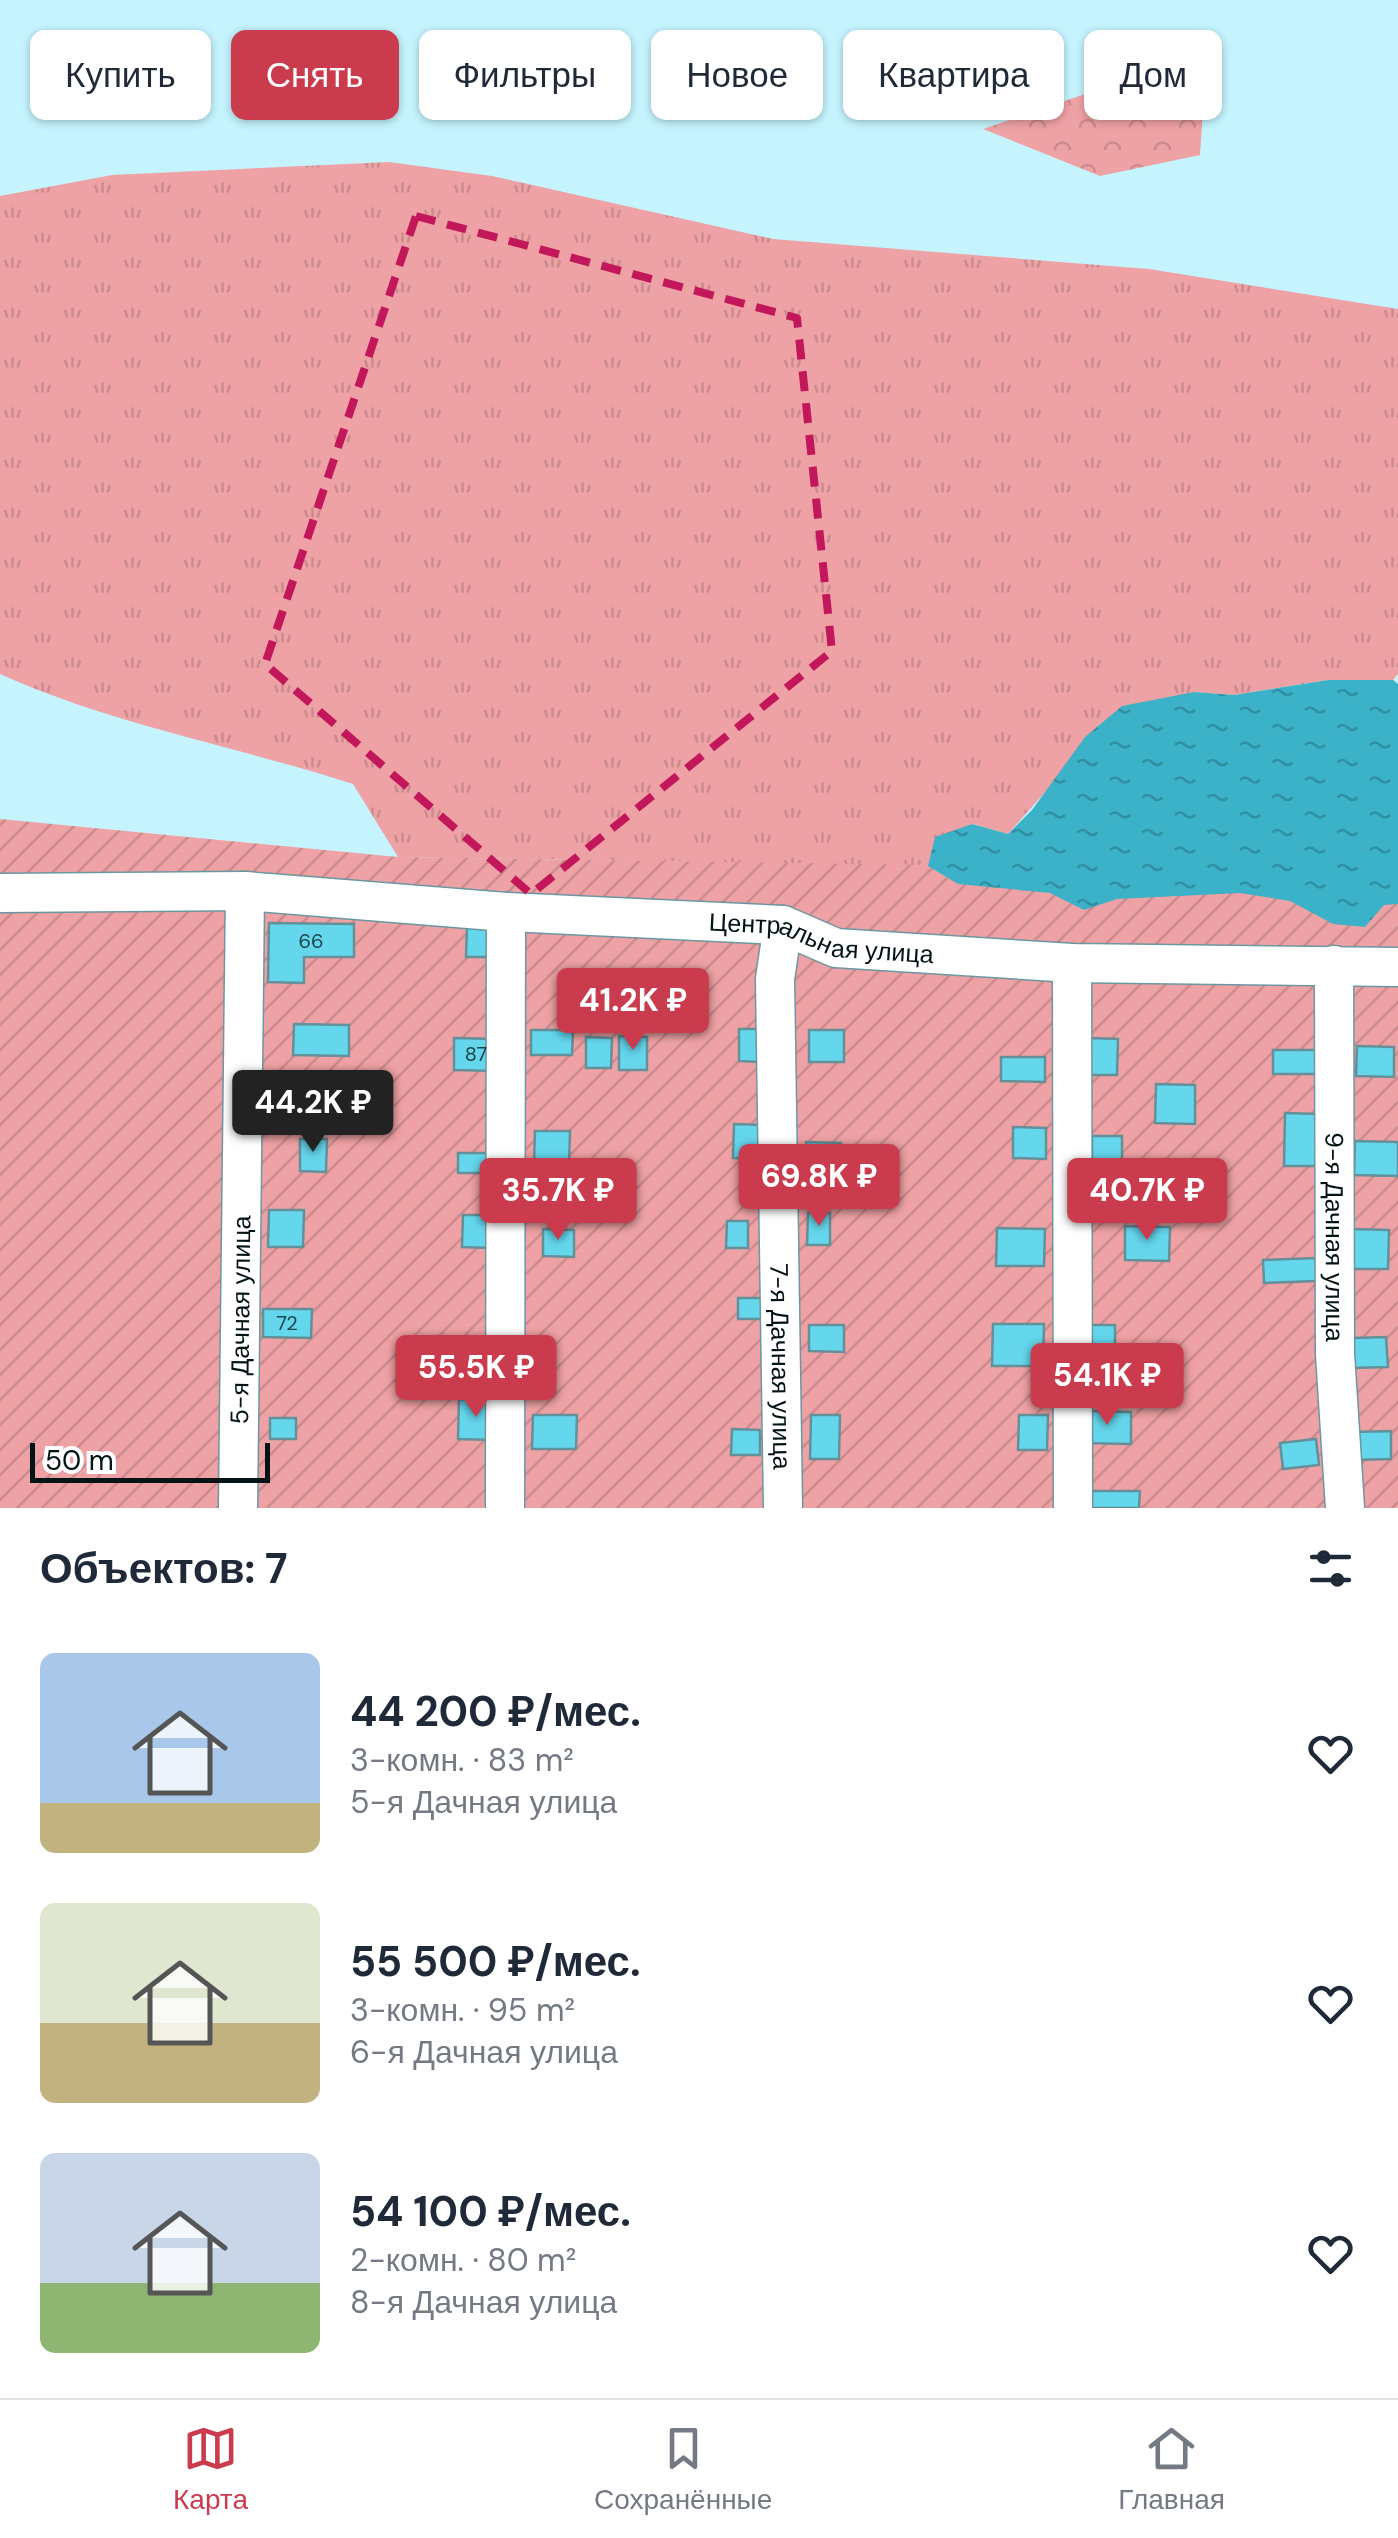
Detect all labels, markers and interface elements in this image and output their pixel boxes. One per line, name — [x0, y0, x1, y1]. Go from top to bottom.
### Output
chip: Купить — [30, 30, 211, 120]
chip: Снять — [231, 30, 399, 120]
chip: Фильтры — [419, 30, 631, 120]
chip: Новое — [651, 30, 823, 120]
chip: Квартира — [843, 30, 1064, 120]
chip: Дом — [1084, 30, 1222, 120]
street label: Центральная улица — [708, 906, 935, 971]
house number: 66 — [298, 928, 324, 954]
pin: 41.2K ₽ — [541, 968, 725, 1053]
text: 41.2K ₽ — [579, 979, 687, 1021]
house number: 87 — [465, 1041, 487, 1067]
pin: 44.2K ₽ — [221, 1070, 405, 1155]
text: 44.2K ₽ — [254, 1081, 372, 1123]
street label: 9-я Дачная улица — [1317, 1132, 1351, 1342]
pin: 69.8K ₽ — [727, 1144, 911, 1229]
text: 69.8K ₽ — [761, 1155, 877, 1197]
pin: 35.7K ₽ — [466, 1158, 650, 1243]
pin: 40.7K ₽ — [1055, 1158, 1239, 1243]
text: 35.7K ₽ — [502, 1169, 614, 1211]
text: 40.7K ₽ — [1089, 1169, 1205, 1211]
street label: 5-я Дачная улица — [223, 1215, 258, 1425]
street label: 7-я Дачная улица — [762, 1263, 798, 1470]
house number: 72 — [276, 1310, 298, 1336]
pin: 55.5K ₽ — [384, 1335, 568, 1420]
pin: 54.1K ₽ — [1015, 1343, 1199, 1428]
text: 55.5K ₽ — [417, 1346, 535, 1388]
text: 54.1K ₽ — [1053, 1354, 1161, 1396]
scale bar — [30, 1438, 270, 1482]
text: 50 m — [45, 1442, 114, 1479]
text: Объектов: 7 — [40, 1541, 288, 1596]
icon: filters — [1303, 1541, 1358, 1596]
text: 44 200 ₽/мес. — [350, 1684, 641, 1739]
icon: home — [120, 1693, 240, 1813]
icon: heart — [1303, 1726, 1358, 1781]
text: 3-комн. · 83 m² — [350, 1739, 574, 1781]
text: 5-я Дачная улица — [350, 1781, 617, 1823]
text: 55 500 ₽/мес. — [350, 1934, 640, 1989]
icon: home — [120, 1943, 240, 2063]
icon: heart — [1303, 1976, 1358, 2031]
text: 3-комн. · 95 m² — [350, 1989, 575, 2031]
text: 6-я Дачная улица — [350, 2031, 618, 2073]
text: 54 100 ₽/мес. — [350, 2184, 631, 2239]
icon: home — [120, 2193, 240, 2313]
icon: heart — [1303, 2226, 1358, 2281]
text: 2-комн. · 80 m² — [350, 2239, 576, 2281]
text: 8-я Дачная улица — [350, 2281, 617, 2323]
tab: Карта — [173, 2421, 248, 2518]
tab: Сохранённые — [594, 2421, 772, 2518]
tab: Главная — [1118, 2421, 1225, 2518]

